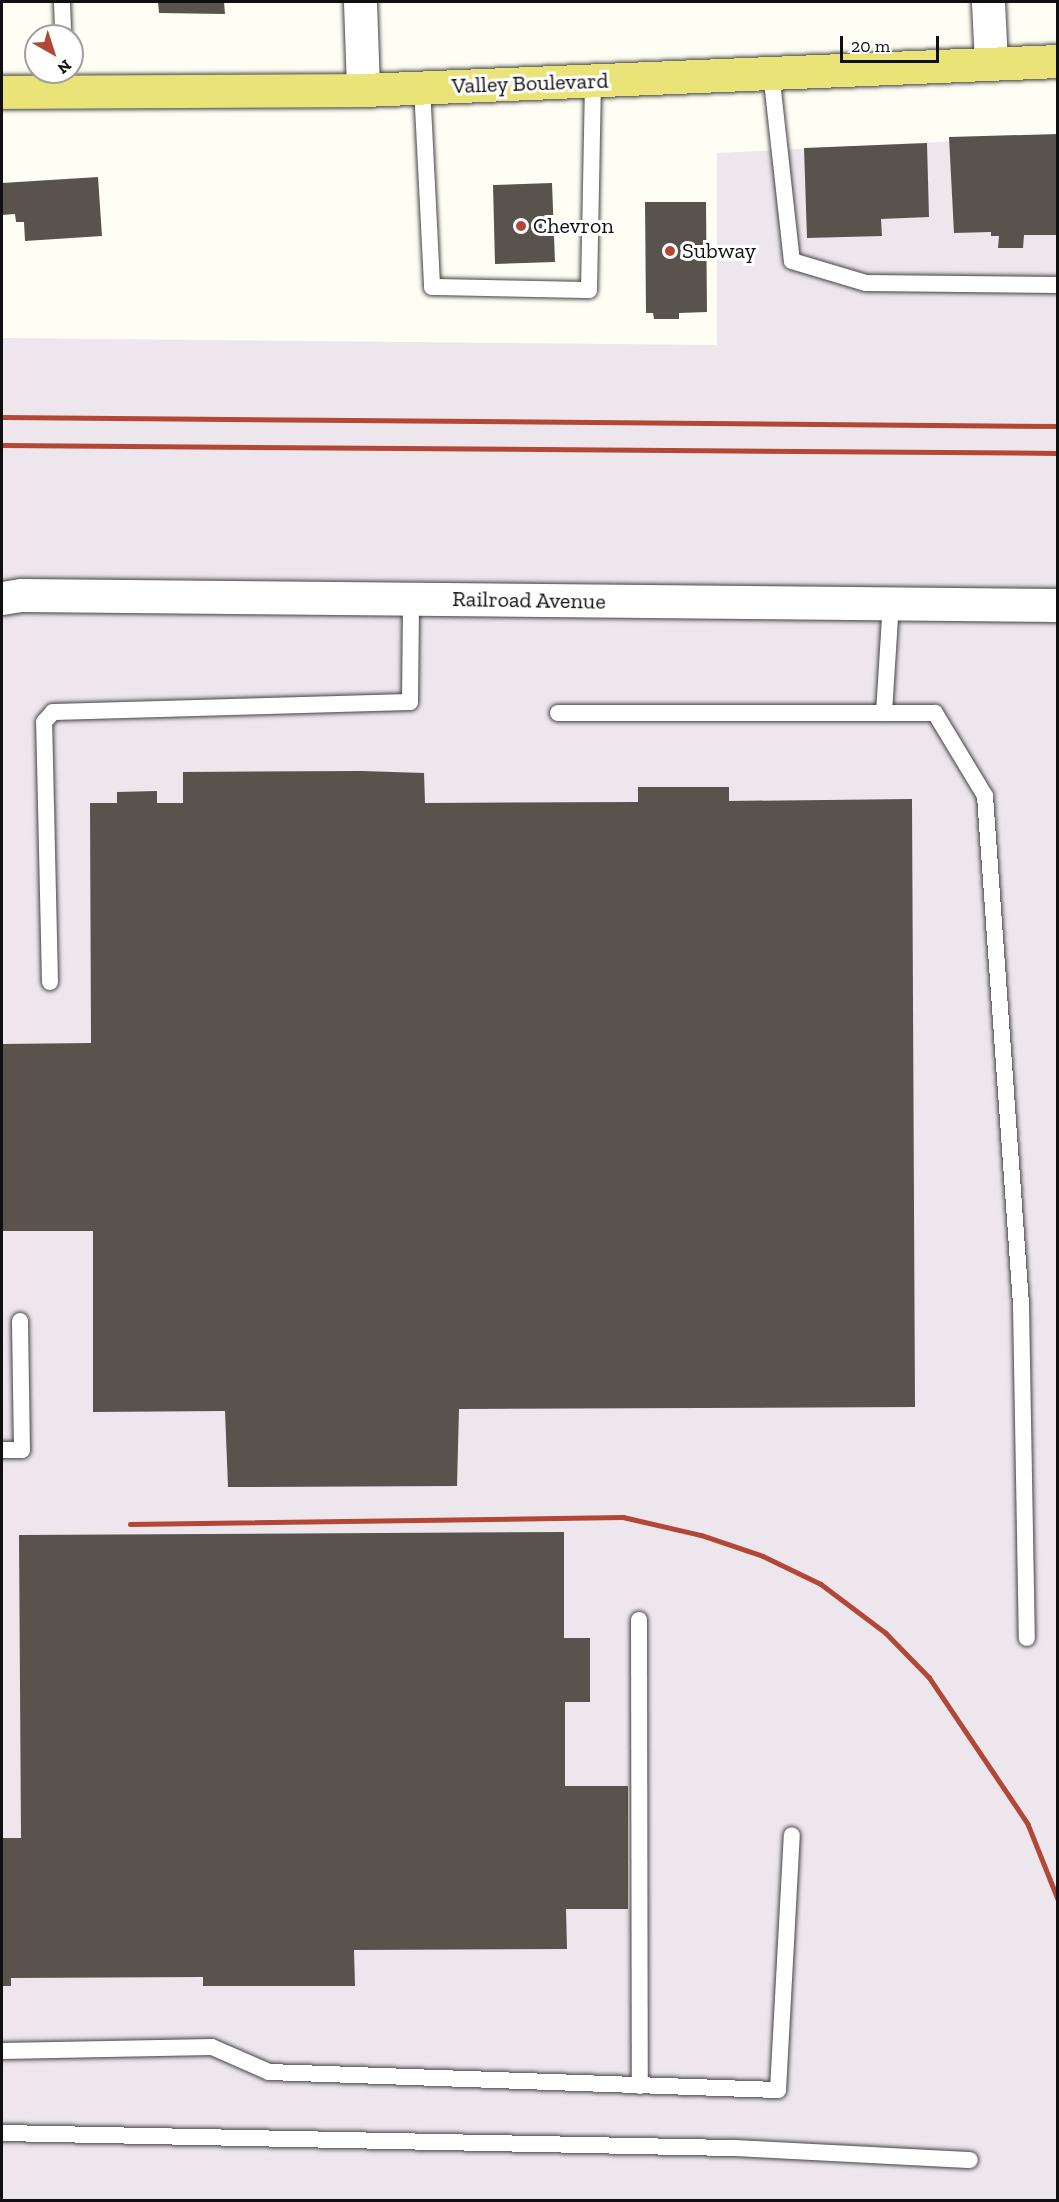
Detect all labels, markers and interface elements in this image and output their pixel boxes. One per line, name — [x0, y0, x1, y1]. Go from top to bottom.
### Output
north arrow — [24, 24, 84, 84]
scale bar — [843, 24, 942, 62]
text: 20 m — [851, 35, 890, 57]
text: N — [54, 56, 75, 78]
street label: Valley Boulevard — [451, 67, 609, 99]
place label: Chevron — [533, 213, 614, 239]
marker: Chevron — [514, 219, 528, 233]
place label: Subway — [682, 238, 756, 264]
marker: Subway — [663, 244, 677, 258]
street label: Railroad Avenue — [452, 585, 606, 615]

